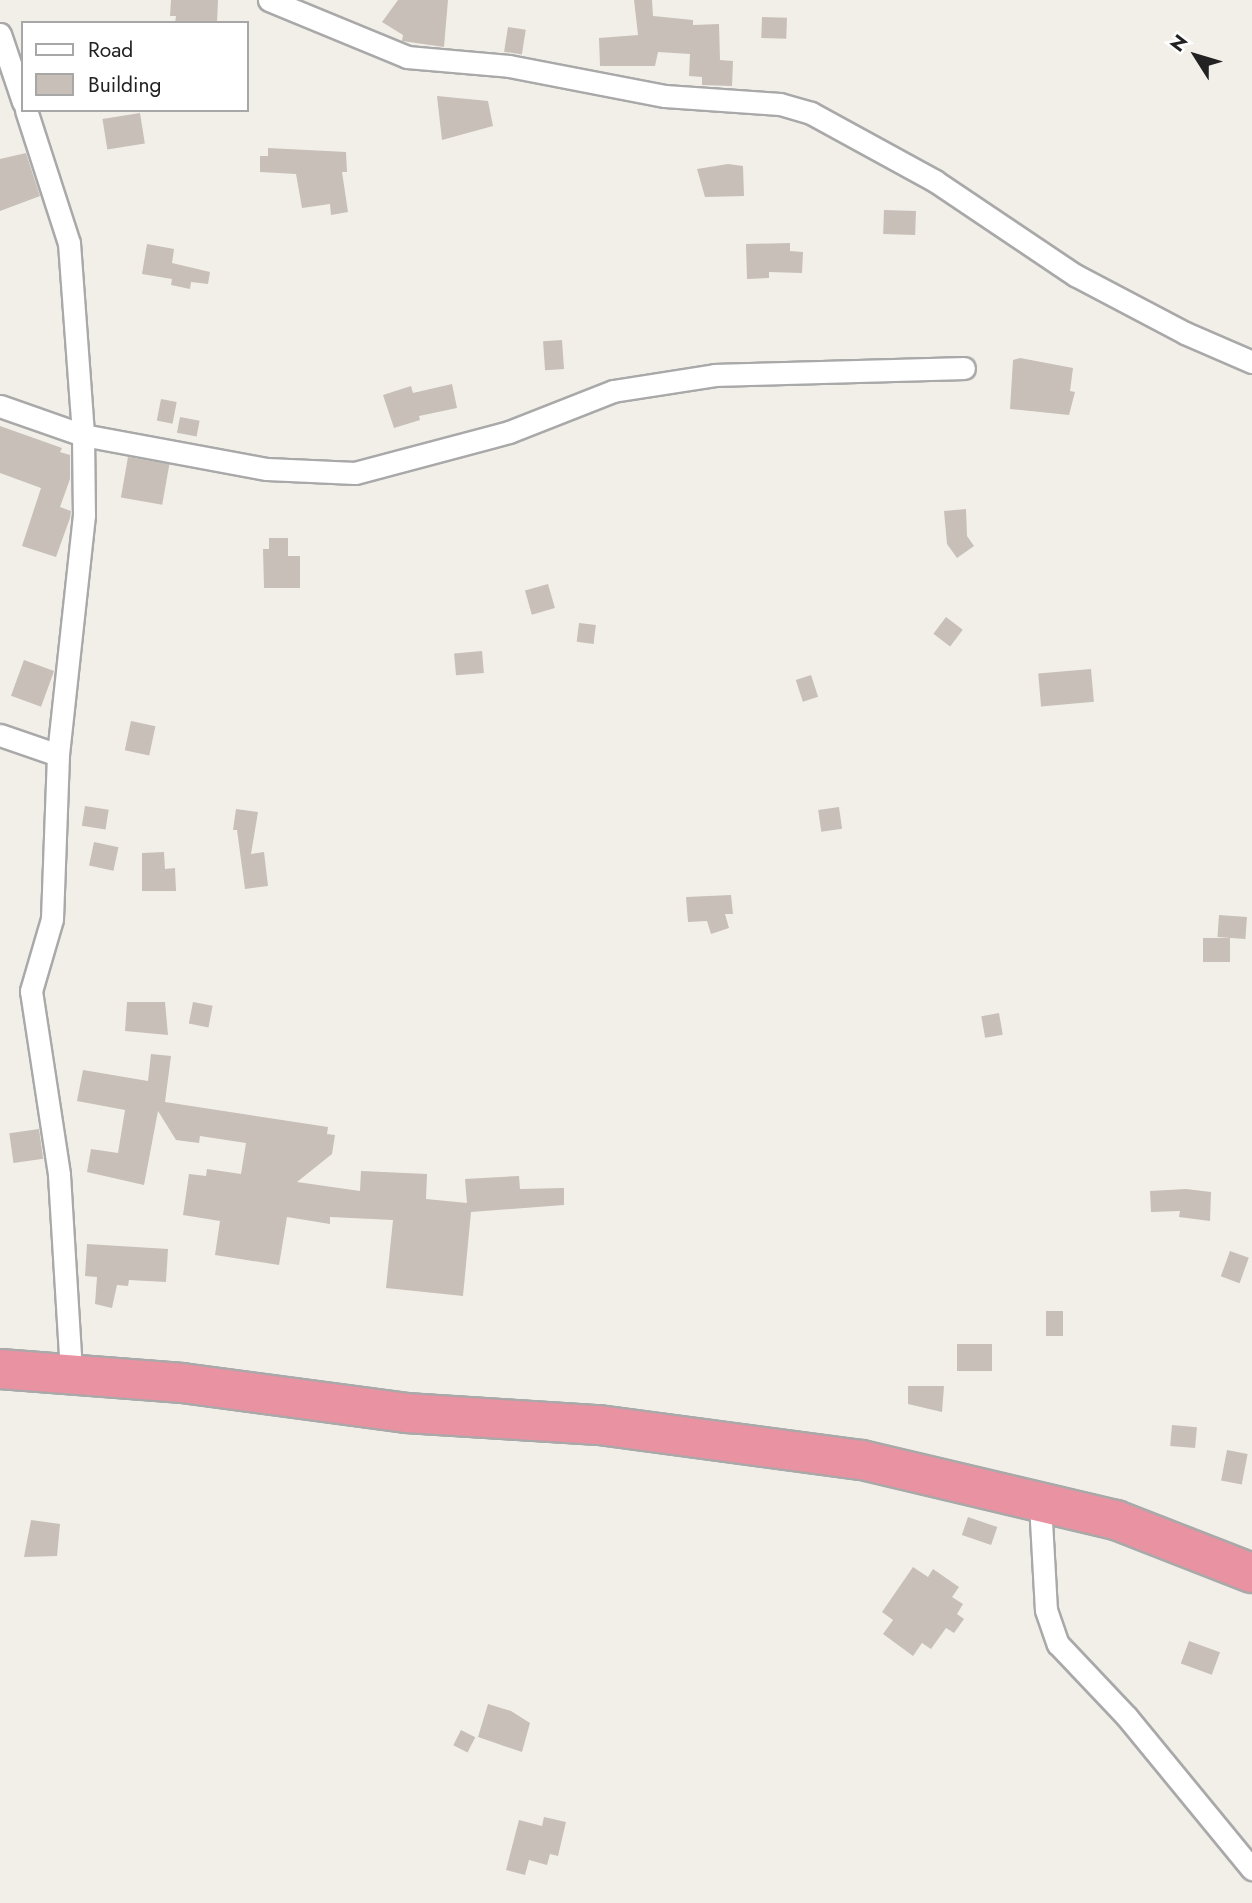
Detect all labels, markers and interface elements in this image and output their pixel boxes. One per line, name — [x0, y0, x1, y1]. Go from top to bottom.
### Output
legend — [21, 21, 248, 112]
north arrow — [1161, 21, 1231, 91]
text: N — [1164, 29, 1194, 57]
text: Road — [88, 35, 133, 65]
text: Building — [88, 70, 161, 100]

